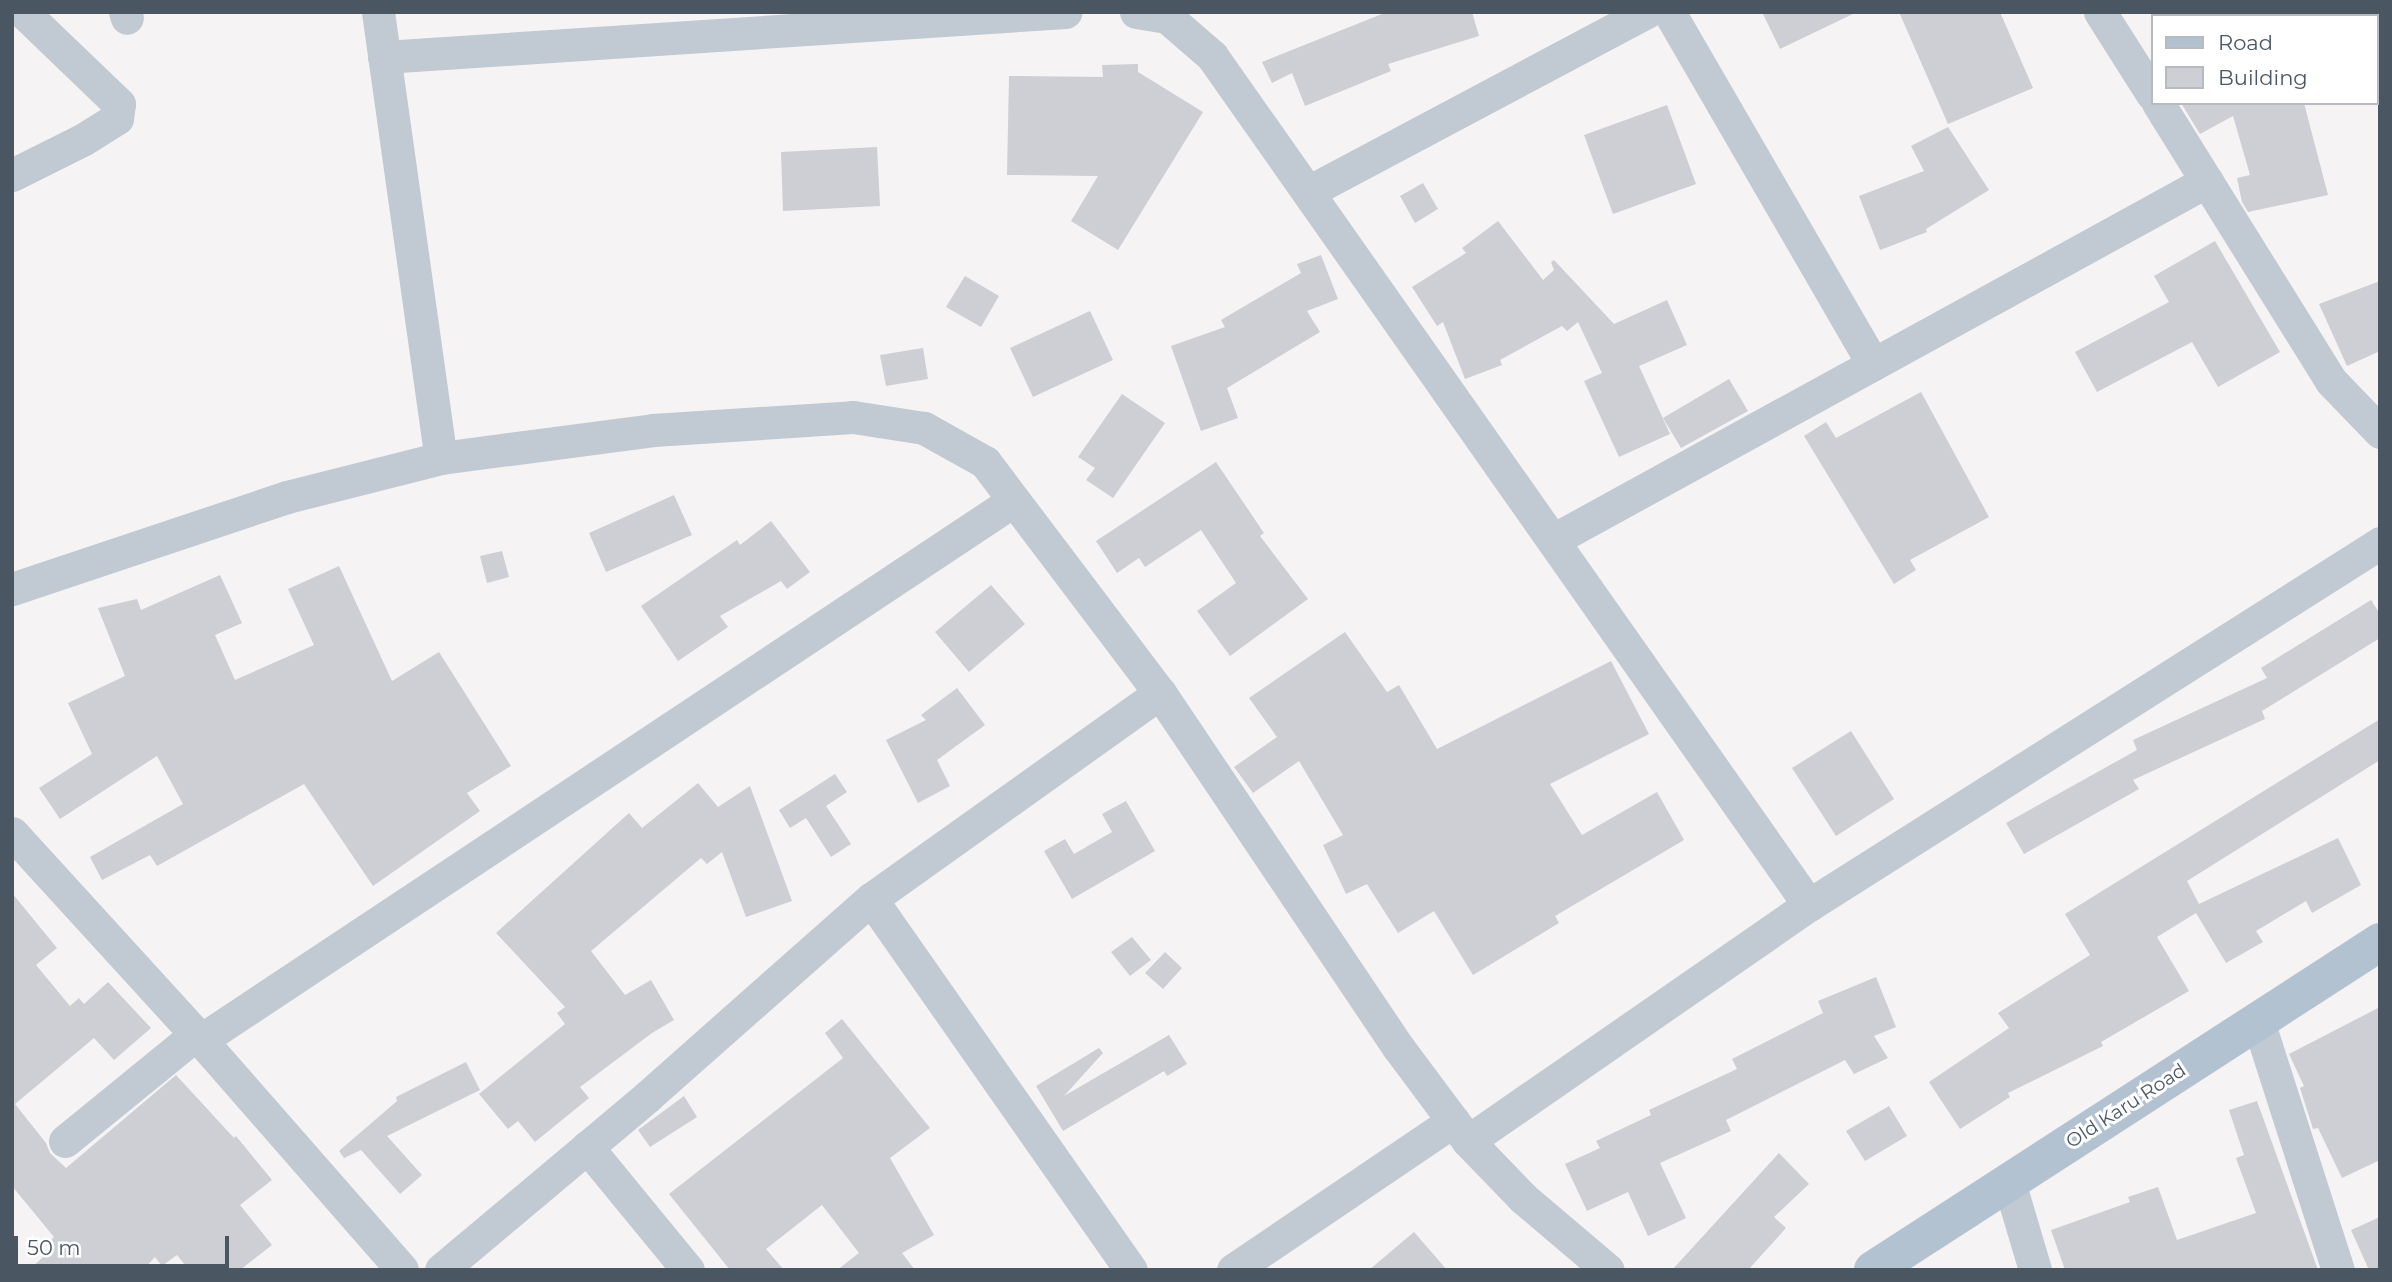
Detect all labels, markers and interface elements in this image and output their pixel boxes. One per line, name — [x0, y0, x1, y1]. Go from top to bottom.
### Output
legend — [2150, 14, 2378, 105]
text: Road — [2218, 30, 2273, 55]
text: Building — [2218, 65, 2308, 90]
street label: Old Karu Road — [2062, 1059, 2190, 1153]
scale bar — [18, 1222, 233, 1266]
text: 50 m — [27, 1235, 81, 1260]

